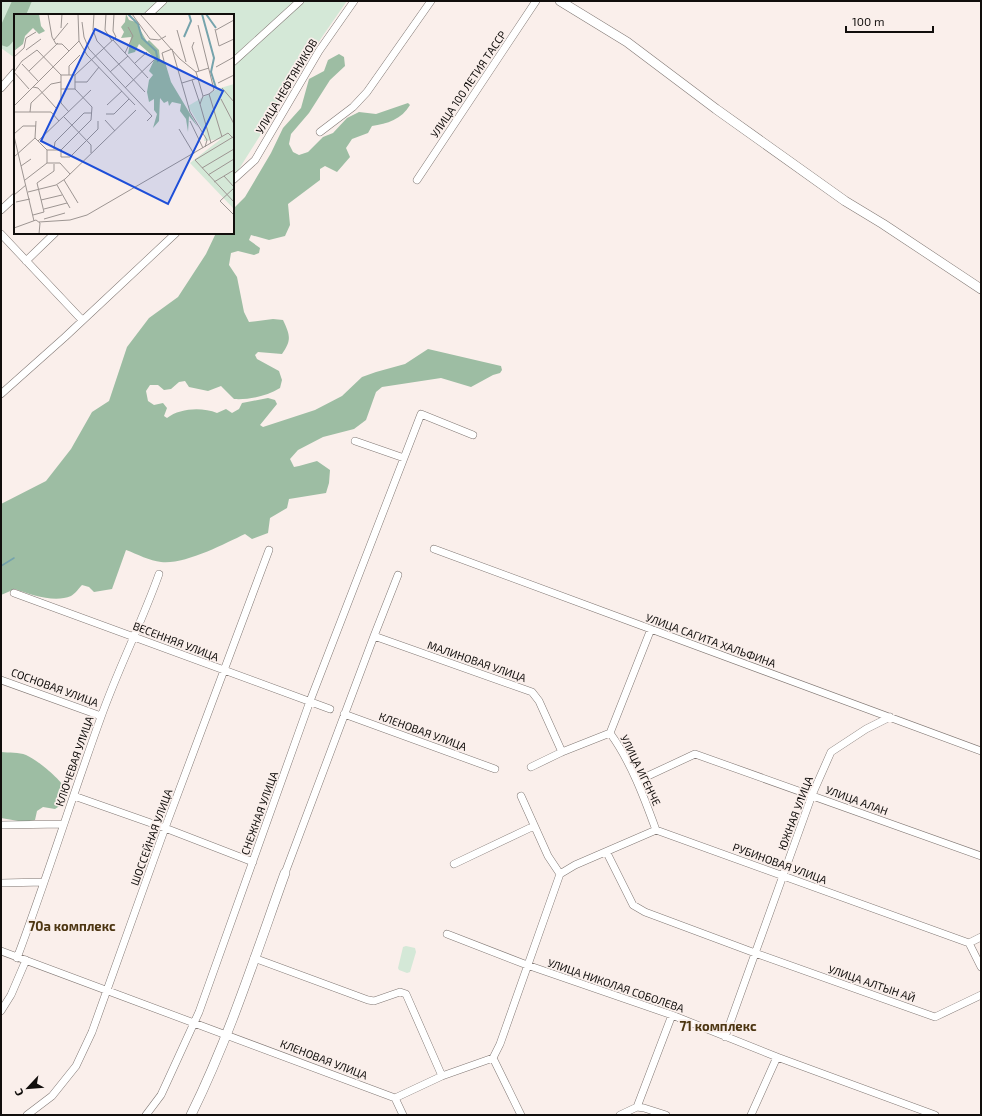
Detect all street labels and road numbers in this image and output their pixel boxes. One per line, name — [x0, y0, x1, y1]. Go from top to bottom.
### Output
street label: УЛИЦА 100 ЛЕТИЯ ТАССР — [427, 28, 509, 140]
street label: УЛИЦА НЕФТЯНИКОВ — [253, 36, 320, 136]
street label: УЛИЦА САГИТА ХАЛЬФИНА — [644, 610, 778, 670]
street label: ВЕСЕННЯЯ УЛИЦА — [131, 619, 221, 663]
street label: МАЛИНОВАЯ УЛИЦА — [426, 638, 528, 684]
street label: СОСНОВАЯ УЛИЦА — [9, 665, 101, 709]
street label: КЛЕНОВАЯ УЛИЦА — [377, 709, 469, 753]
street label: КЛЮЧЕВАЯ УЛИЦА — [52, 714, 96, 808]
street label: УЛИЦА ИГЕНЧЕ — [618, 732, 664, 808]
street label: СНЕЖНАЯ УЛИЦА — [238, 769, 280, 857]
street label: ЮЖНАЯ УЛИЦА — [775, 774, 815, 852]
street label: УЛИЦА АЛАН — [824, 783, 890, 817]
street label: ШОССЕЙНАЯ УЛИЦА — [127, 787, 175, 887]
street label: РУБИНОВАЯ УЛИЦА — [731, 840, 829, 886]
street label: УЛИЦА НИКОЛАЯ СОБОЛЕВА — [546, 955, 686, 1015]
street label: УЛИЦА АЛТЫН АЙ — [827, 962, 917, 1004]
street label: КЛЕНОВАЯ УЛИЦА — [279, 1036, 370, 1082]

